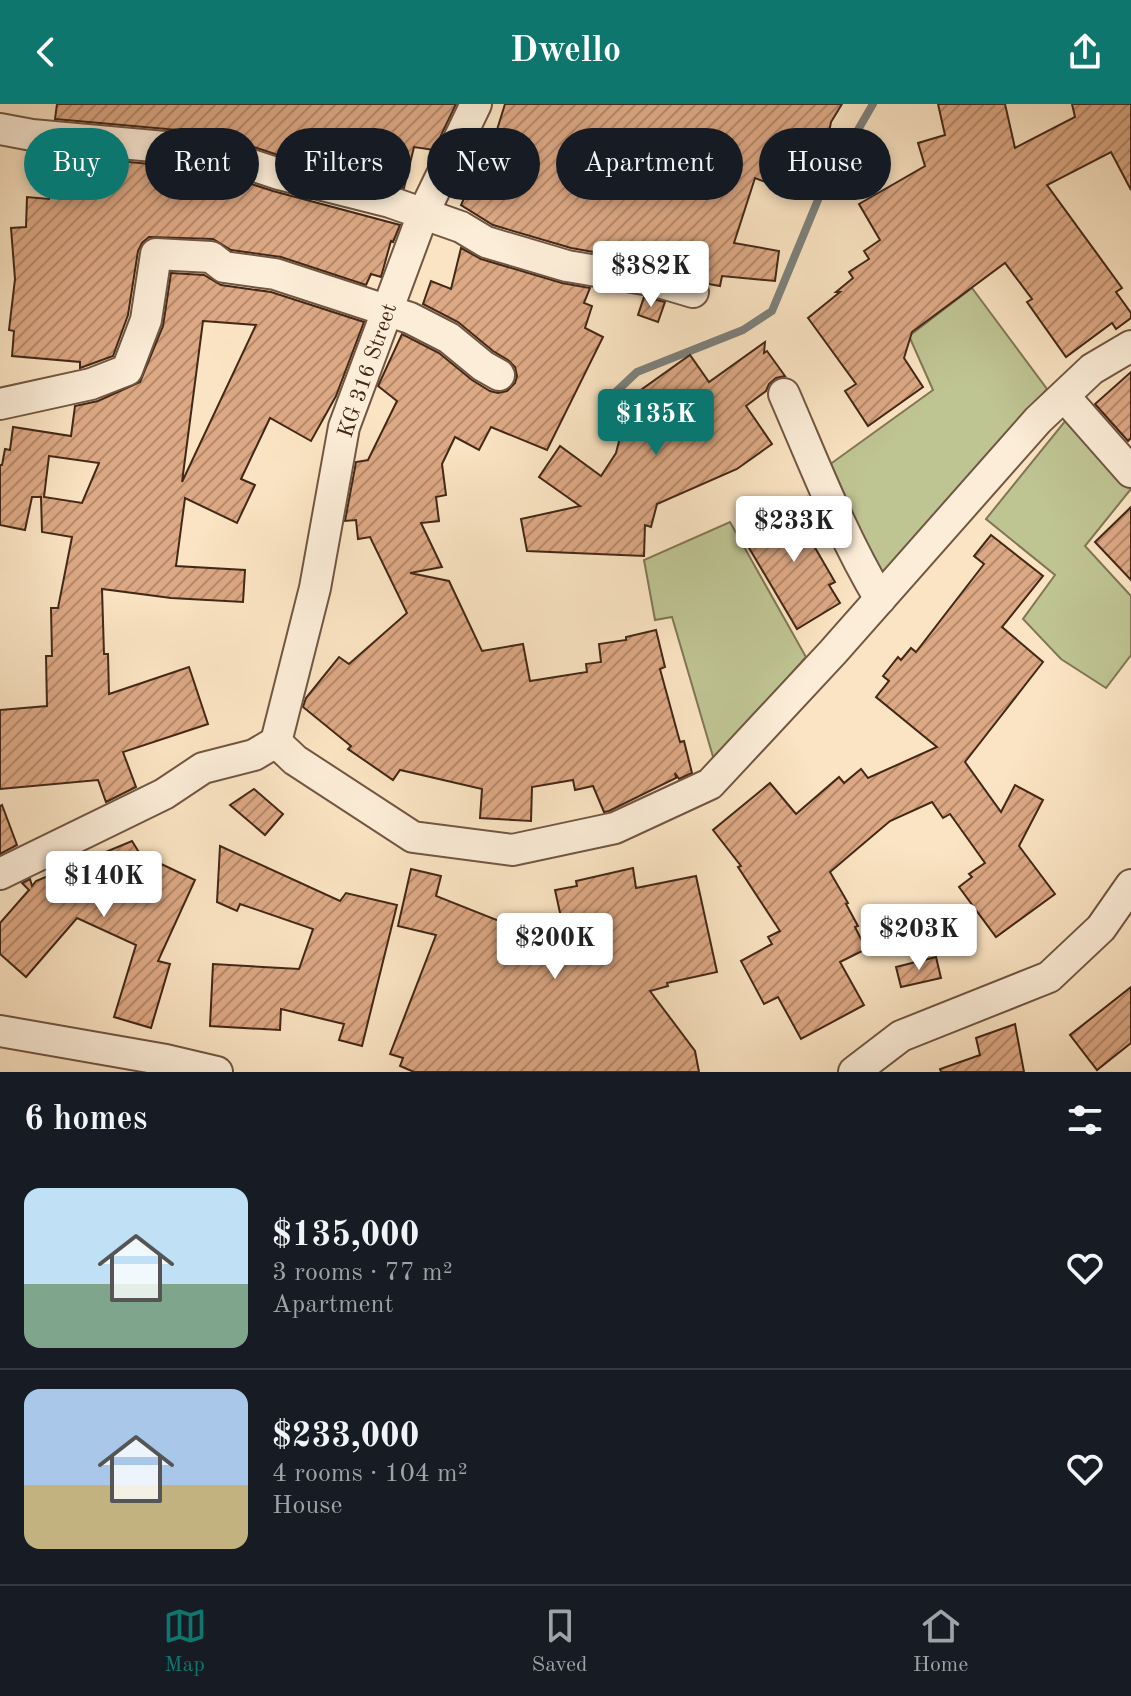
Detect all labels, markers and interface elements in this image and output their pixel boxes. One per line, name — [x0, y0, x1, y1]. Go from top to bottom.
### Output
icon: back — [24, 30, 68, 74]
icon: share — [1063, 30, 1107, 74]
text: Dwello — [510, 34, 621, 70]
chip: Buy — [24, 128, 129, 200]
chip: Rent — [145, 128, 259, 200]
chip: Filters — [275, 128, 411, 200]
chip: New — [427, 128, 540, 200]
chip: Apartment — [556, 128, 743, 200]
chip: House — [759, 128, 891, 200]
pin: $382K — [595, 241, 707, 309]
text: $382K — [611, 254, 691, 280]
street label: KG 316 Street — [335, 301, 401, 441]
pin: $135K — [600, 389, 712, 457]
text: $135K — [616, 402, 696, 428]
pin: $233K — [738, 496, 850, 564]
text: $233K — [754, 509, 834, 535]
pin: $140K — [48, 851, 160, 919]
text: $140K — [64, 864, 144, 890]
pin: $203K — [863, 904, 975, 972]
pin: $200K — [499, 913, 611, 981]
text: $203K — [879, 917, 959, 943]
text: $200K — [515, 926, 595, 952]
icon: filters — [1063, 1098, 1107, 1142]
text: 6 homes — [24, 1103, 147, 1137]
text: $135,000 — [272, 1219, 420, 1253]
icon: home — [88, 1220, 184, 1316]
icon: heart — [1063, 1246, 1107, 1290]
text: 3 rooms · 77 m² — [272, 1260, 453, 1286]
text: Apartment — [272, 1292, 394, 1318]
text: $233,000 — [272, 1420, 420, 1454]
icon: home — [88, 1421, 184, 1517]
icon: heart — [1063, 1447, 1107, 1491]
text: 4 rooms · 104 m² — [272, 1461, 468, 1487]
text: House — [272, 1493, 343, 1519]
tab: Map — [163, 1604, 207, 1679]
tab: Saved — [532, 1604, 588, 1679]
tab: Home — [913, 1604, 968, 1679]

